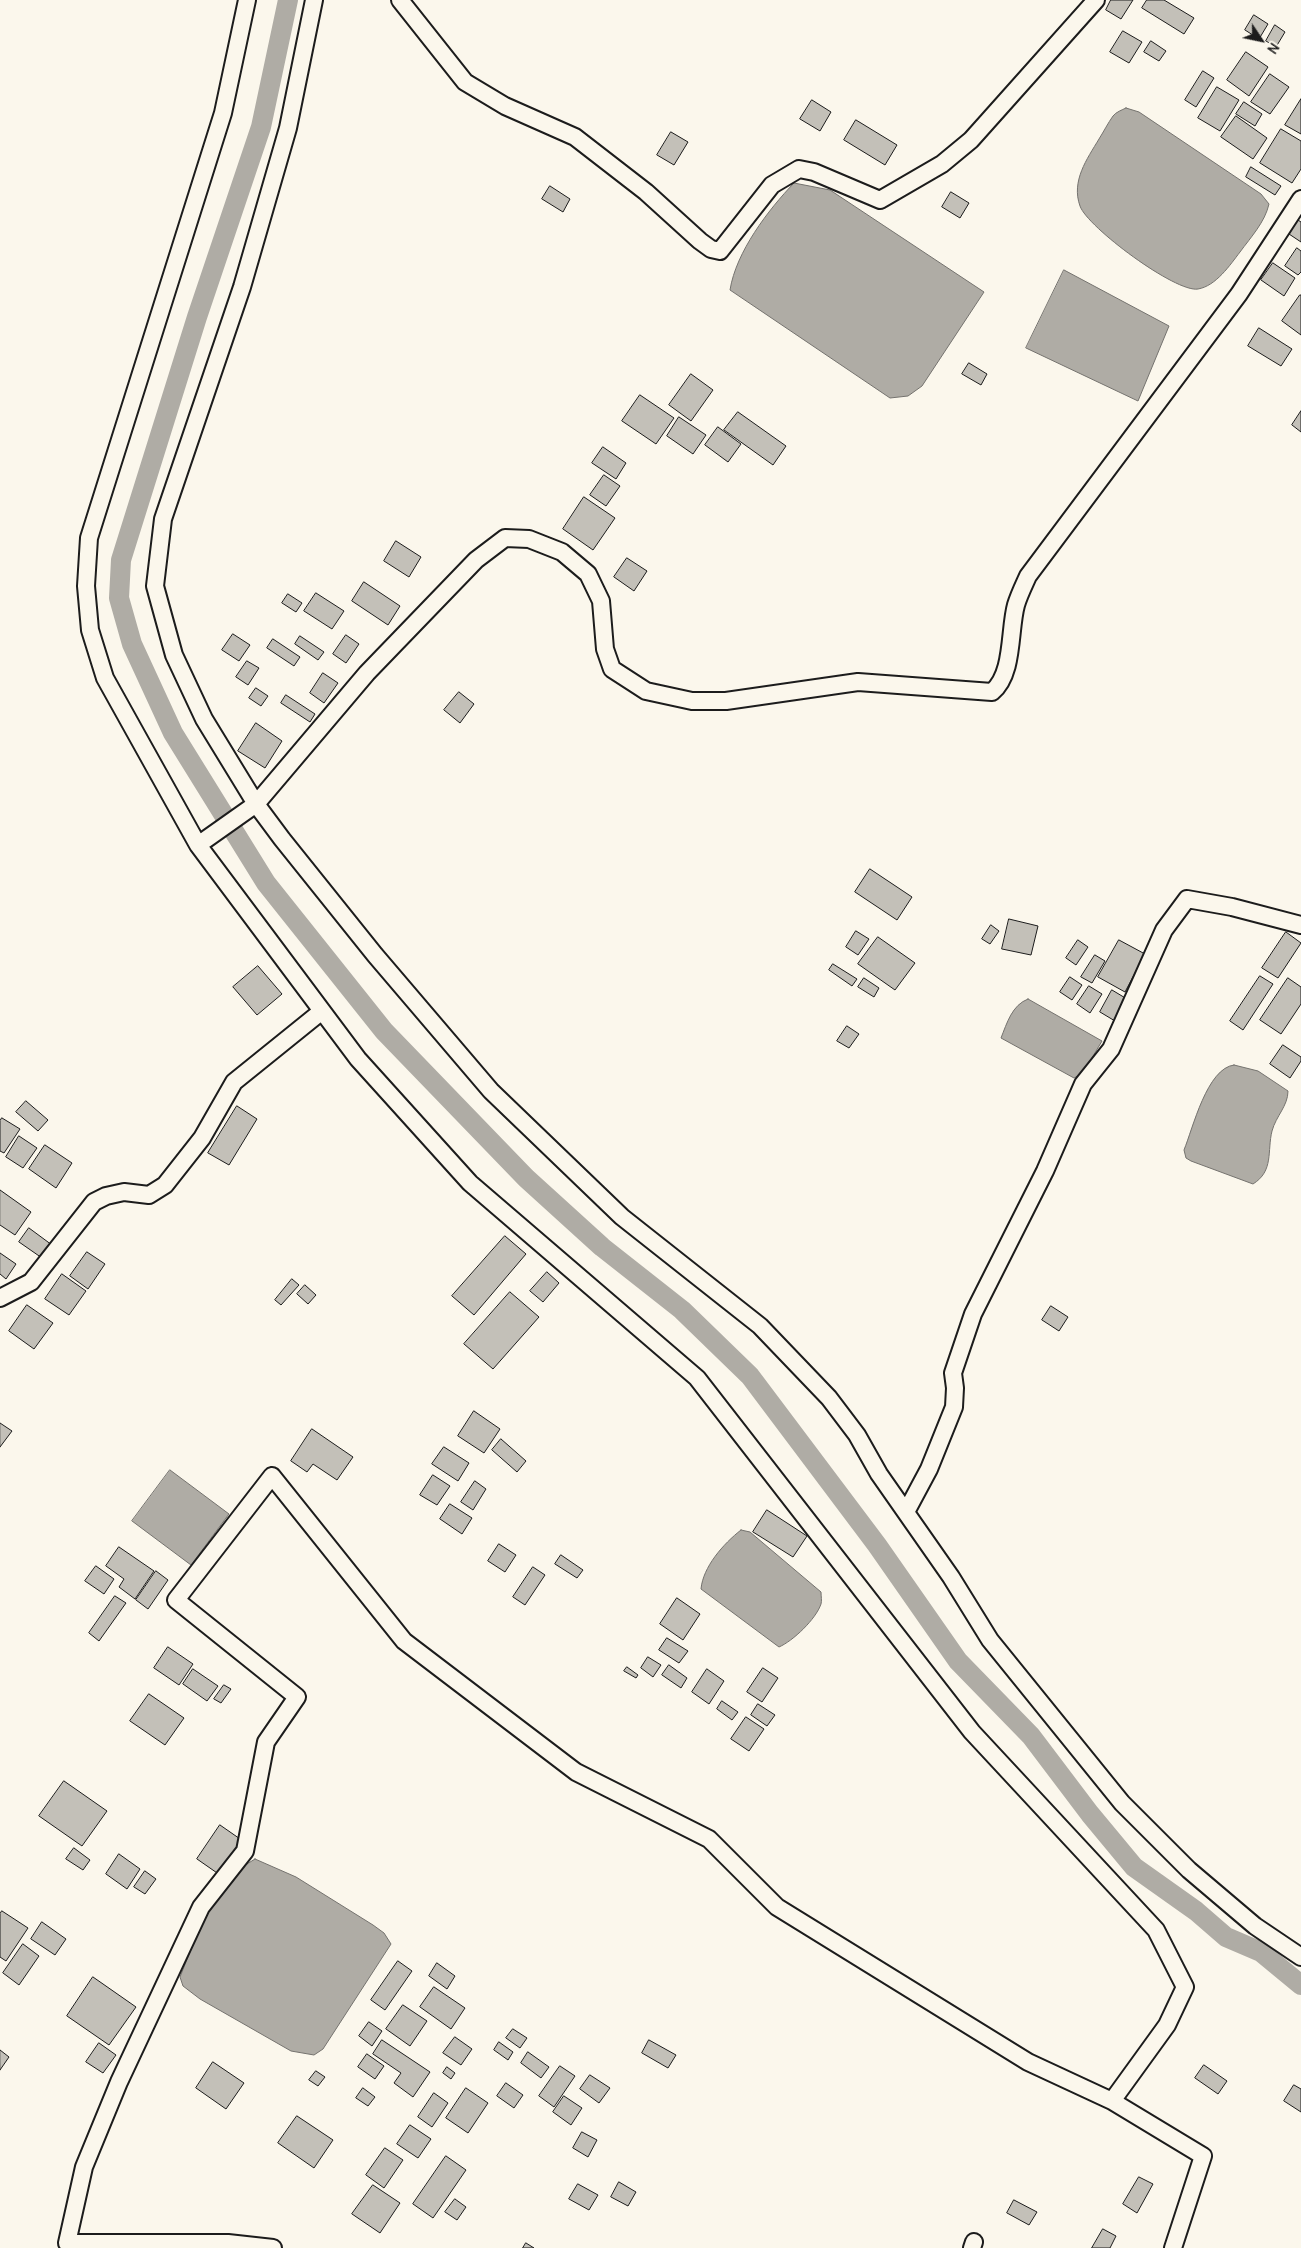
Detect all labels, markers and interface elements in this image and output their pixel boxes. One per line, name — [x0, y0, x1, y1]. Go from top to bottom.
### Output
north arrow — [1236, 15, 1286, 65]
text: N — [1263, 39, 1284, 57]

